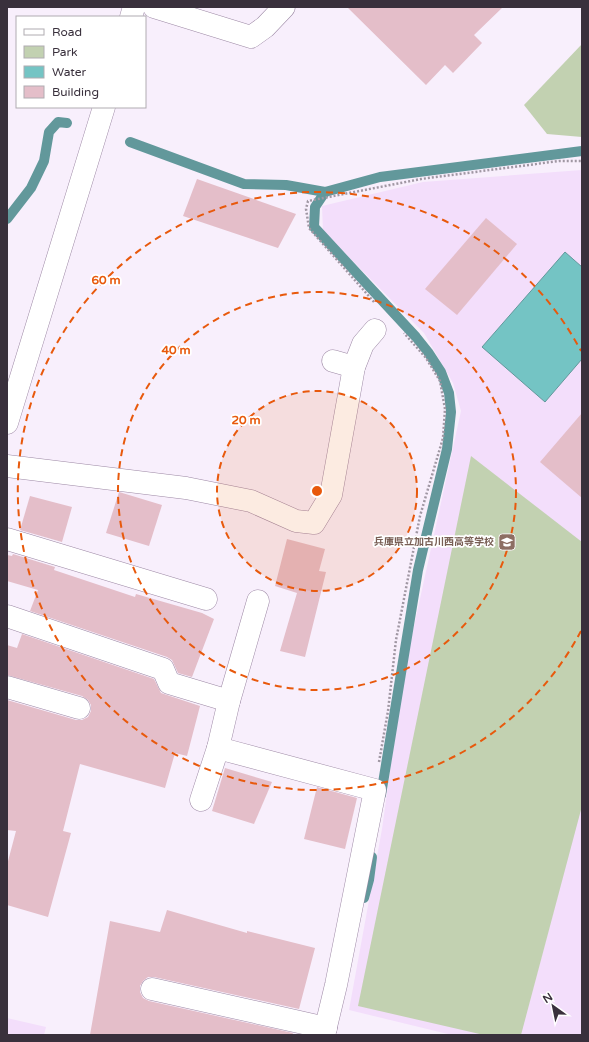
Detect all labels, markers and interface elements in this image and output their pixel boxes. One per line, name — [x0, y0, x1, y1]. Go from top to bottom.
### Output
legend — [16, 16, 146, 108]
text: Road — [52, 25, 82, 39]
text: Park — [52, 45, 78, 59]
text: Water — [52, 65, 87, 79]
text: Building — [52, 85, 99, 99]
text: 60 m — [91, 273, 121, 287]
text: 40 m — [161, 343, 191, 357]
text: 20 m — [231, 413, 261, 427]
centre of rings — [310, 484, 324, 498]
school or university icon: 兵庫県立加古川西高等学校 — [497, 532, 517, 552]
place label: 兵庫県立加古川西高等学校 — [374, 536, 494, 548]
north arrow — [533, 986, 573, 1026]
text: N — [541, 990, 555, 1006]

